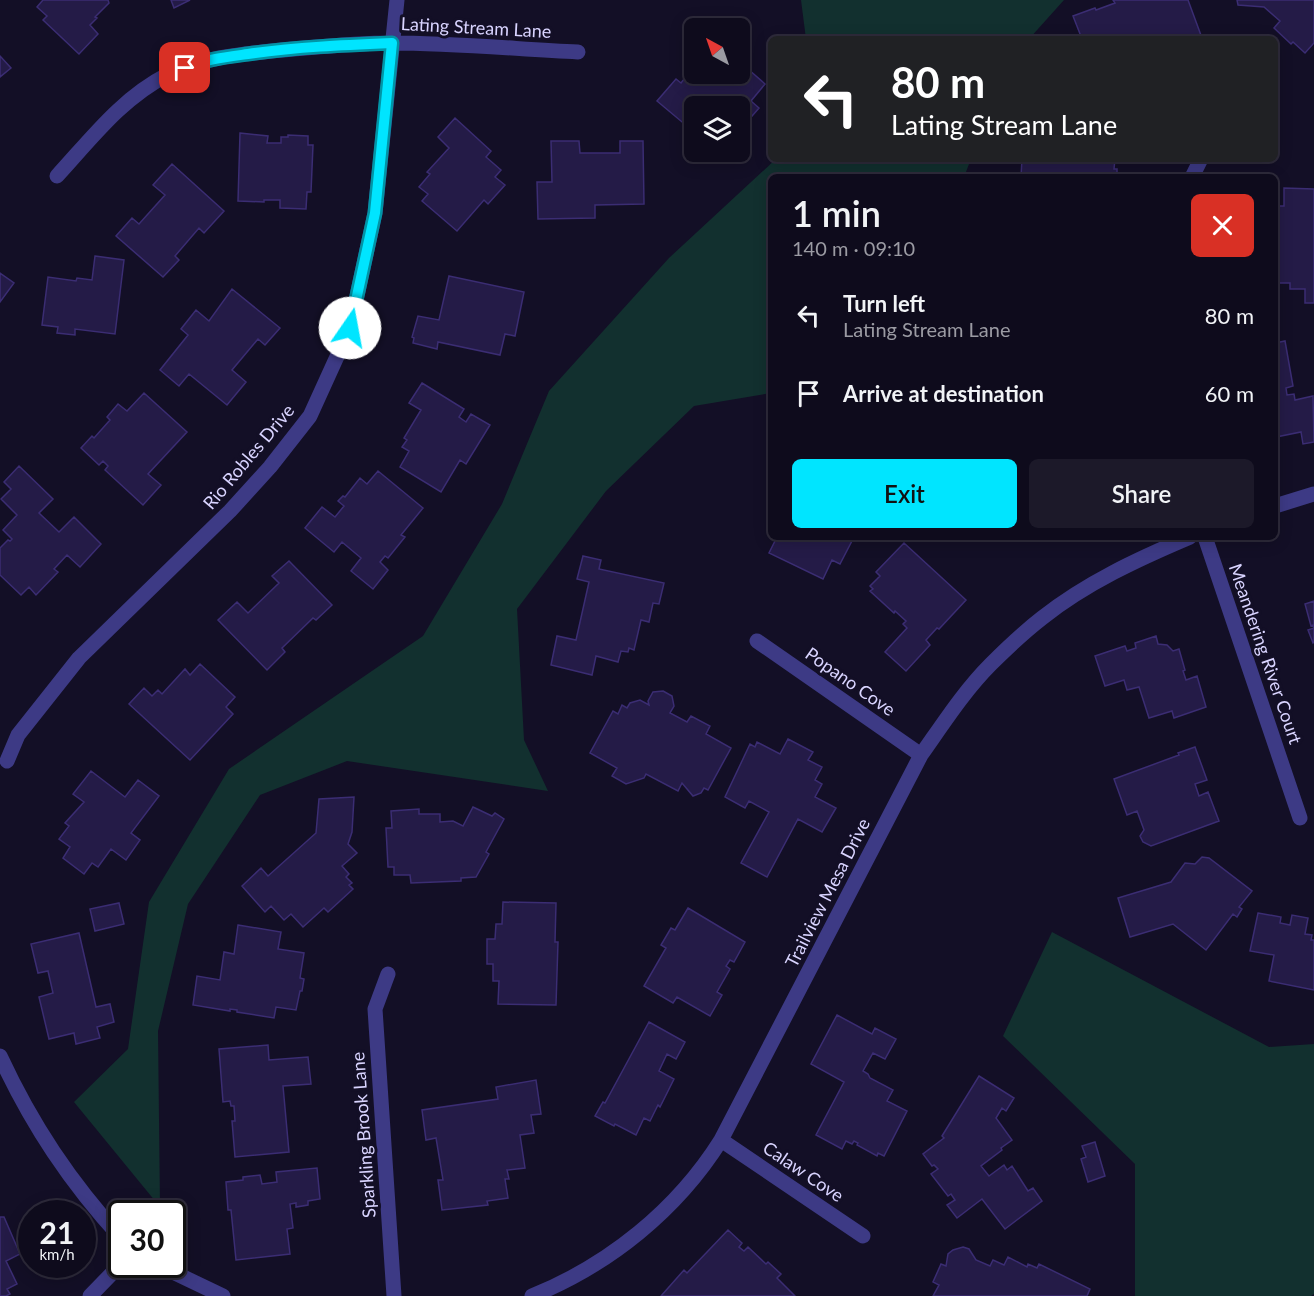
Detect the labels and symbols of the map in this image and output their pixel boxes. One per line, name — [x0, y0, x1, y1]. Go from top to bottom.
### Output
street label: Lating Stream Lane — [400, 12, 552, 42]
north arrow — [684, 18, 750, 84]
pin — [159, 42, 210, 93]
position arrow — [318, 296, 382, 360]
street label: Rio Robles Drive — [198, 399, 299, 513]
street label: Meandering River Court — [1225, 561, 1307, 747]
street label: Popano Cove — [801, 642, 900, 720]
street label: Trailview Mesa Drive — [780, 814, 874, 971]
street label: Sparkling Brook Lane — [346, 1051, 380, 1219]
street label: Calaw Cove — [759, 1136, 848, 1206]
speed limit sign: 30 — [108, 1200, 186, 1278]

